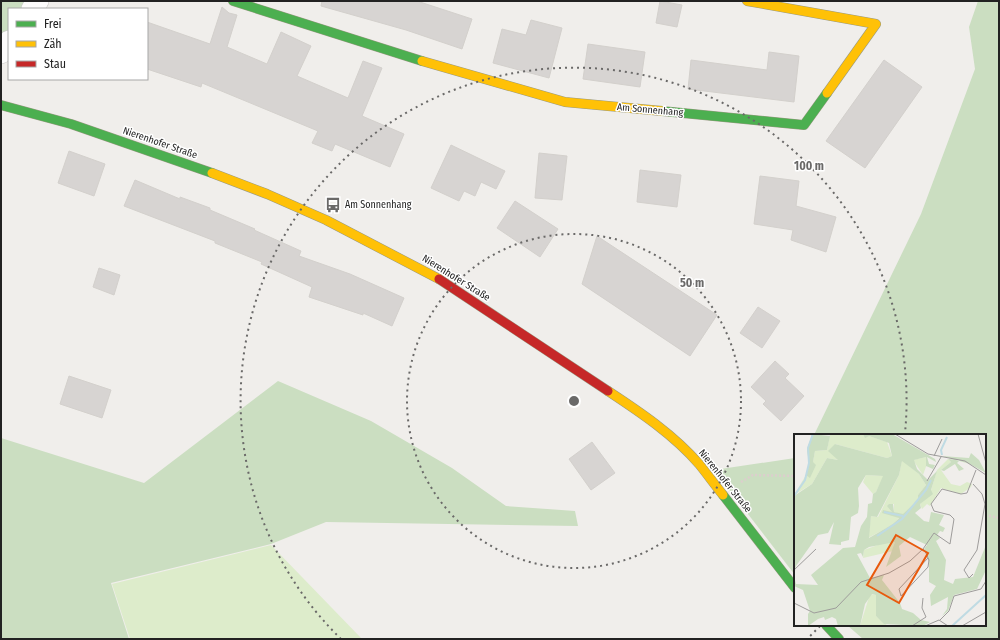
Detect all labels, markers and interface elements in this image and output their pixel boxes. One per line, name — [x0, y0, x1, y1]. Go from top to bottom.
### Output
legend — [8, 8, 148, 80]
text: Frei — [44, 17, 62, 31]
text: Zäh — [44, 37, 62, 51]
text: Stau — [44, 57, 66, 71]
street label: Am Sonnenhang — [616, 101, 684, 119]
street label: Nierenhofer Straße — [121, 125, 199, 161]
text: 100 m — [794, 159, 824, 173]
bus stop icon: Am Sonnenhang — [324, 196, 342, 214]
place label: Am Sonnenhang — [345, 199, 412, 211]
street label: Nierenhofer Straße — [420, 252, 492, 304]
text: 50 m — [680, 276, 704, 290]
centre of rings — [567, 394, 581, 408]
inset map — [794, 434, 986, 626]
street label: Nierenhofer Straße — [696, 447, 754, 515]

